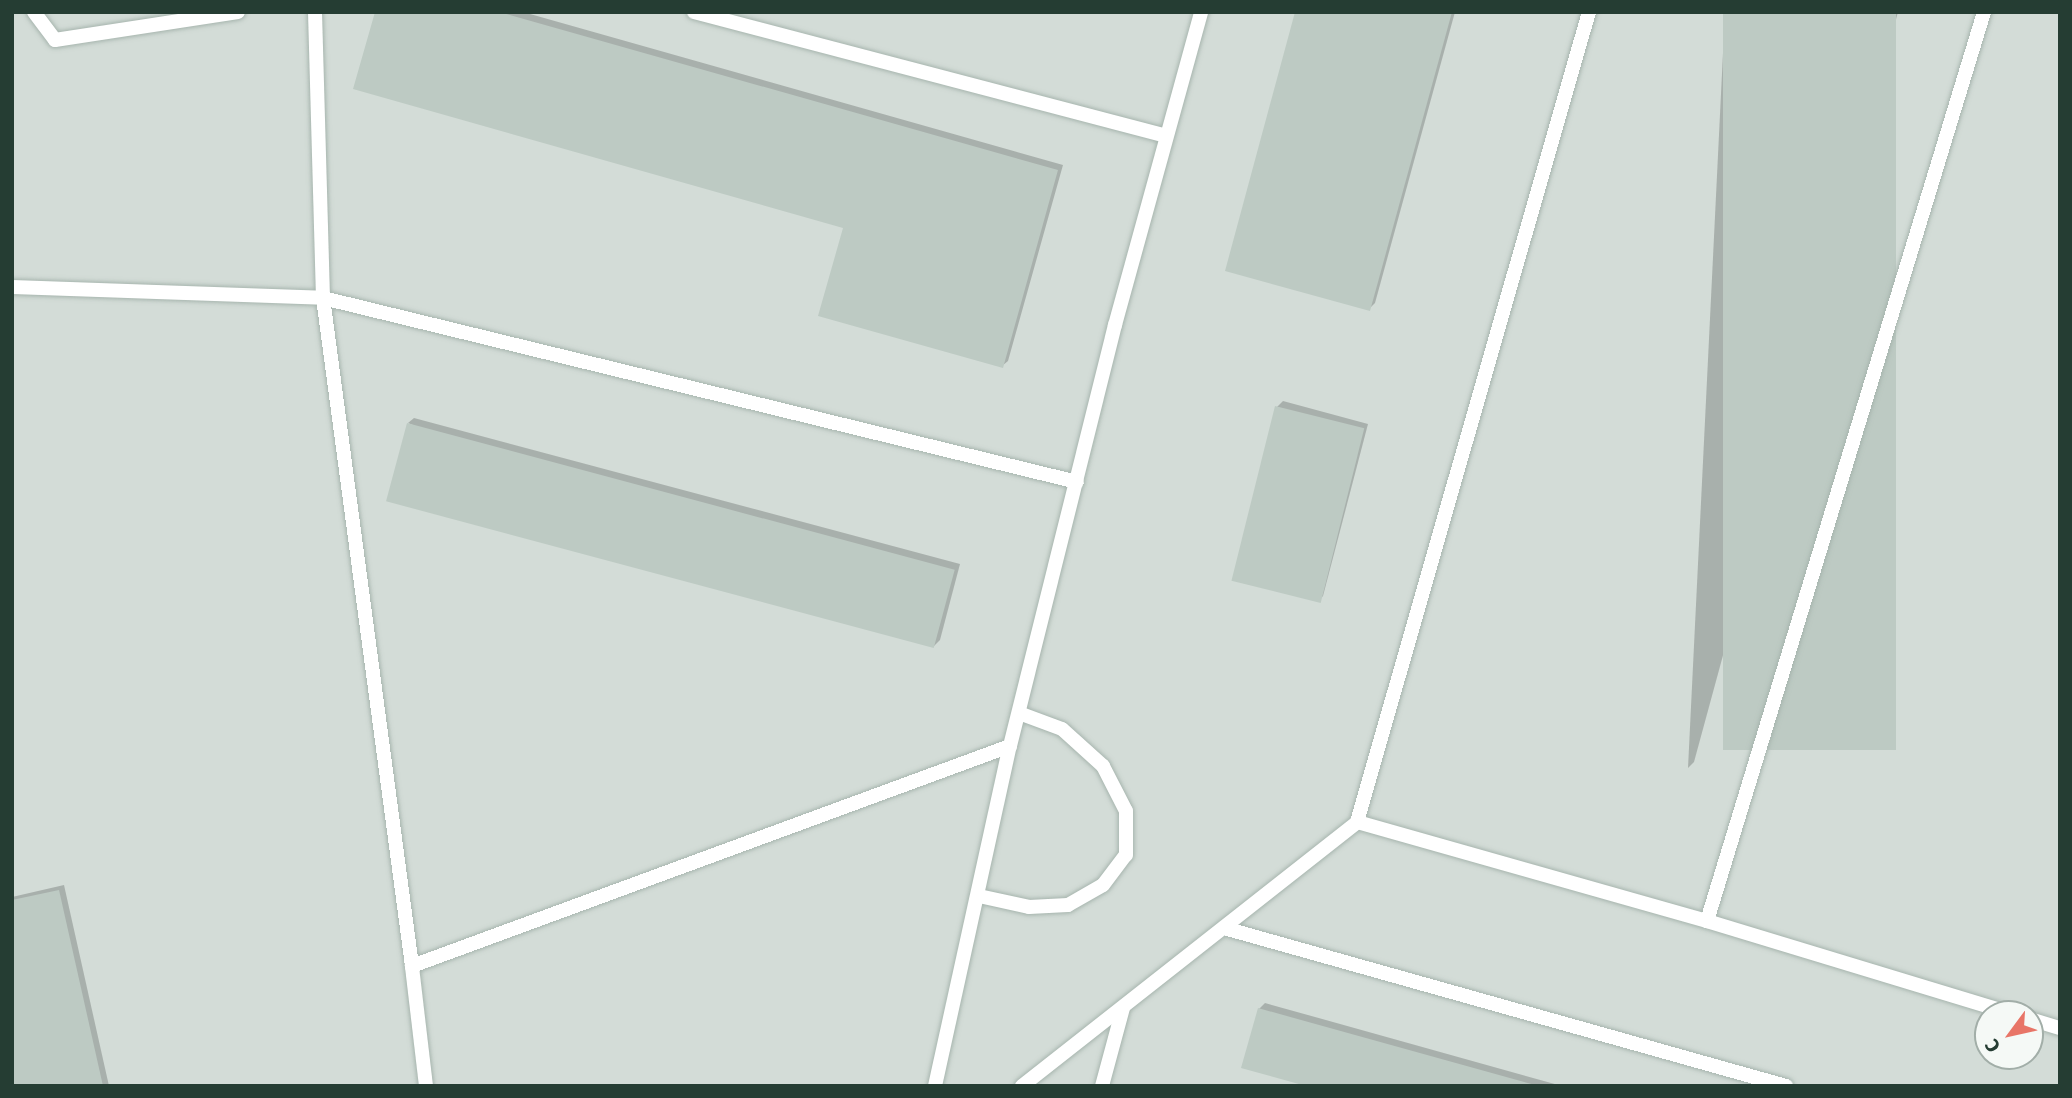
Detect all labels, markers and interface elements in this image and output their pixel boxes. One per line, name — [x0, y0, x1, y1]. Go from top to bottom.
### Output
north arrow — [1974, 1000, 2044, 1070]
text: С — [1980, 1035, 2005, 1056]

